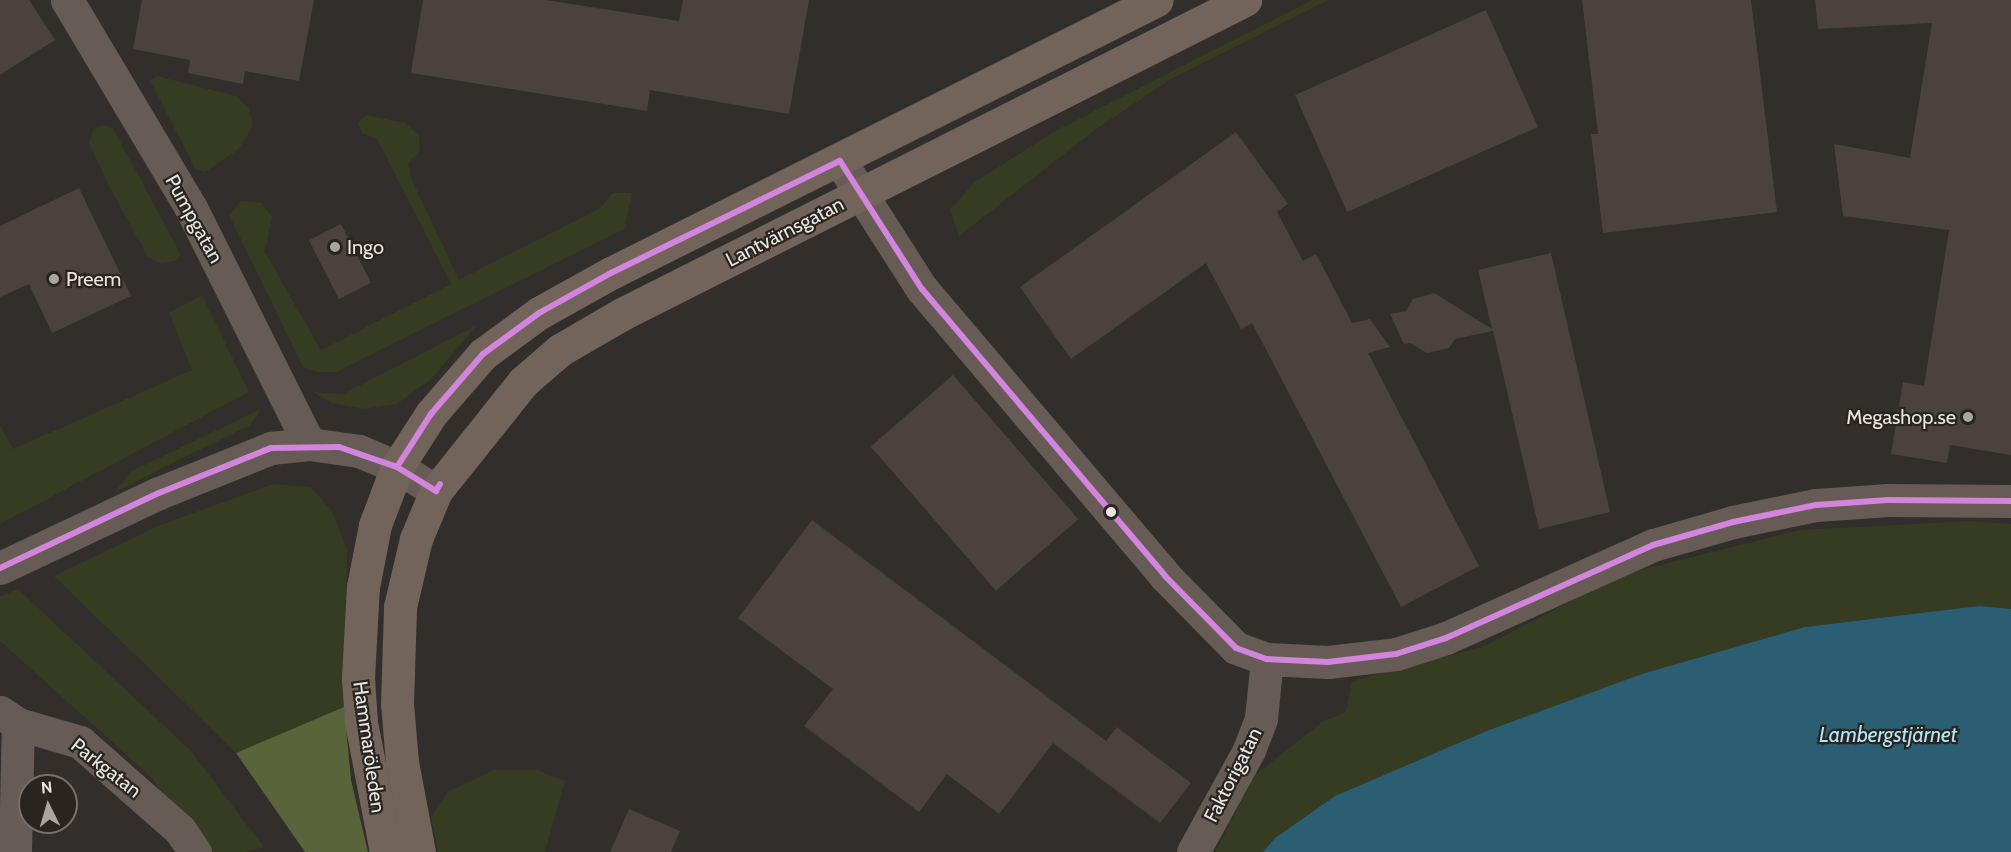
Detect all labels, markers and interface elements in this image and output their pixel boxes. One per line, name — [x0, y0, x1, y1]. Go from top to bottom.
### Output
street label: Pumpgatan — [160, 171, 228, 267]
street label: Lantvärnsgatan — [722, 192, 848, 272]
place label: Ingo — [347, 235, 384, 259]
marker: Ingo — [328, 240, 342, 254]
place label: Preem — [66, 267, 121, 291]
marker: Preem — [47, 272, 61, 286]
place label: Megashop.se — [1846, 405, 1956, 429]
marker: Megashop.se — [1961, 410, 1975, 424]
unlabelled marker — [1105, 506, 1117, 518]
street label: Hammaröleden — [348, 680, 390, 814]
water label: Lambergstjärnet — [1819, 722, 1957, 748]
street label: Faktorigatan — [1199, 724, 1267, 826]
street label: Parkgatan — [66, 733, 146, 803]
north arrow — [18, 774, 78, 834]
text: N — [40, 778, 53, 798]

